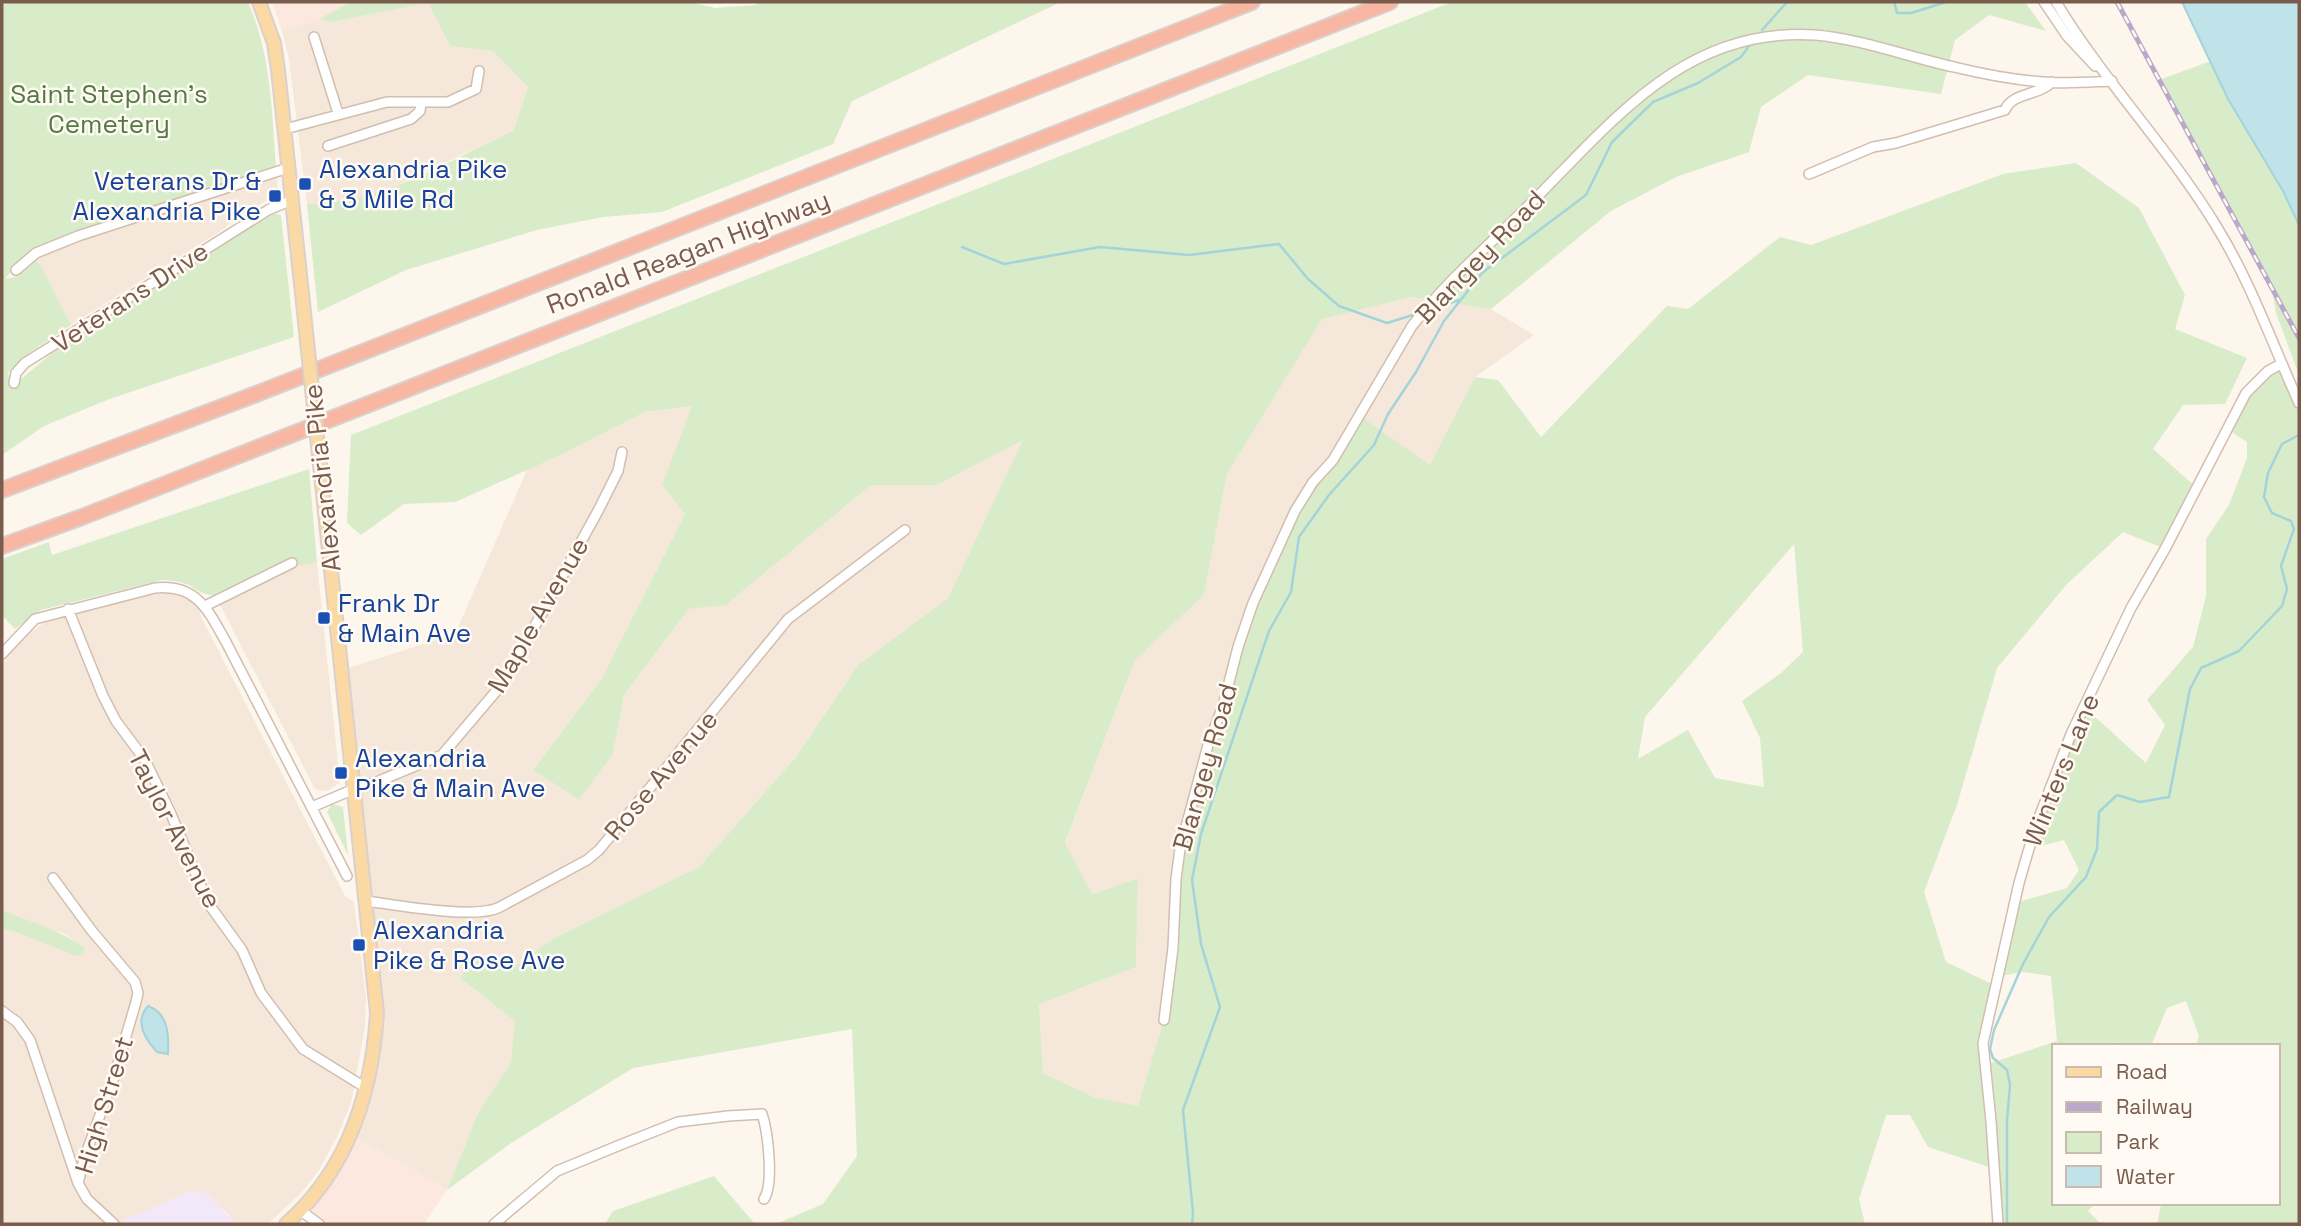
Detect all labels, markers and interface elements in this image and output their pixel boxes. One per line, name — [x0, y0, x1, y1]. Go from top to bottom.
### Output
park label: Saint Stephen’s Cemetery — [10, 77, 208, 141]
place label: Alexandria Pike & 3 Mile Rd — [319, 152, 508, 216]
place label: Veterans Dr & Alexandria Pike — [72, 164, 261, 228]
marker: Alexandria Pike & 3 Mile Rd — [297, 176, 313, 192]
street label: Ronald Reagan Highway — [541, 182, 835, 322]
street label: Blangey Road — [1408, 183, 1552, 331]
marker: Veterans Dr & Alexandria Pike — [267, 188, 283, 204]
street label: Veterans Drive — [45, 234, 215, 360]
street label: Alexandria Pike — [295, 382, 349, 574]
street label: Maple Avenue — [480, 531, 596, 699]
place label: Frank Dr & Main Ave — [338, 586, 471, 650]
marker: Frank Dr & Main Ave — [316, 610, 332, 626]
street label: Blangey Road — [1165, 679, 1245, 855]
street label: Winters Lane — [2015, 689, 2107, 851]
street label: Rose Avenue — [597, 703, 725, 847]
place label: Alexandria Pike & Main Ave — [355, 741, 546, 805]
street label: Taylor Avenue — [120, 744, 230, 914]
marker: Alexandria Pike & Main Ave — [333, 765, 349, 781]
place label: Alexandria Pike & Rose Ave — [373, 913, 565, 977]
marker: Alexandria Pike & Rose Ave — [351, 937, 367, 953]
street label: High Street — [67, 1032, 141, 1178]
legend — [2052, 1044, 2280, 1205]
text: Road — [2116, 1058, 2168, 1085]
text: Railway — [2116, 1093, 2193, 1120]
text: Park — [2116, 1128, 2160, 1155]
text: Water — [2116, 1163, 2175, 1190]

